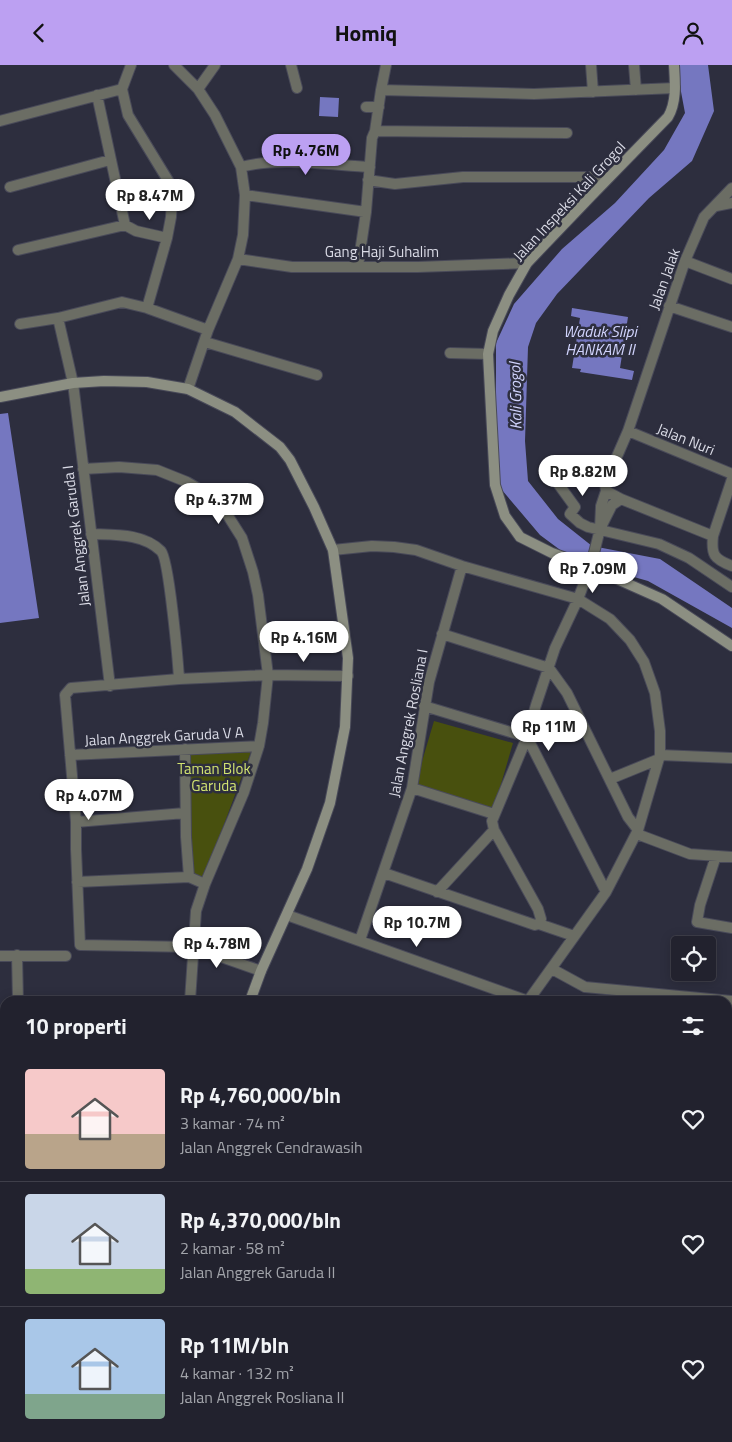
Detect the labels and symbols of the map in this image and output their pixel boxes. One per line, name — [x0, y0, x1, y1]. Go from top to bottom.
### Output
pin: Rp 4.76M — [254, 133, 358, 176]
street label: Jalan Inspeksi Kali Grogol — [507, 136, 631, 266]
pin: Rp 8.47M — [98, 179, 202, 221]
street label: Gang Haji Suhalim — [325, 240, 439, 263]
street label: Jalan Jalak — [642, 245, 686, 313]
water label: Waduk Slipi HANKAM II — [563, 319, 638, 361]
water label: Kali Grogol — [502, 361, 528, 430]
street label: Jalan Nuri — [654, 417, 718, 461]
pin: Rp 8.82M — [531, 455, 635, 497]
street label: Jalan Anggrek Garuda I — [56, 464, 96, 608]
pin: Rp 4.37M — [167, 483, 271, 525]
pin: Rp 7.09M — [541, 551, 645, 594]
pin: Rp 4.16M — [252, 621, 356, 663]
street label: Jalan Anggrek Rosliana I — [382, 647, 434, 799]
pin: Rp 11M — [508, 709, 590, 752]
street label: Jalan Anggrek Garuda V A — [84, 720, 244, 752]
park label: Taman Blok Garuda — [177, 757, 251, 797]
pin: Rp 4.07M — [37, 779, 141, 821]
pin: Rp 10.7M — [365, 905, 469, 948]
pin: Rp 4.78M — [165, 927, 269, 969]

